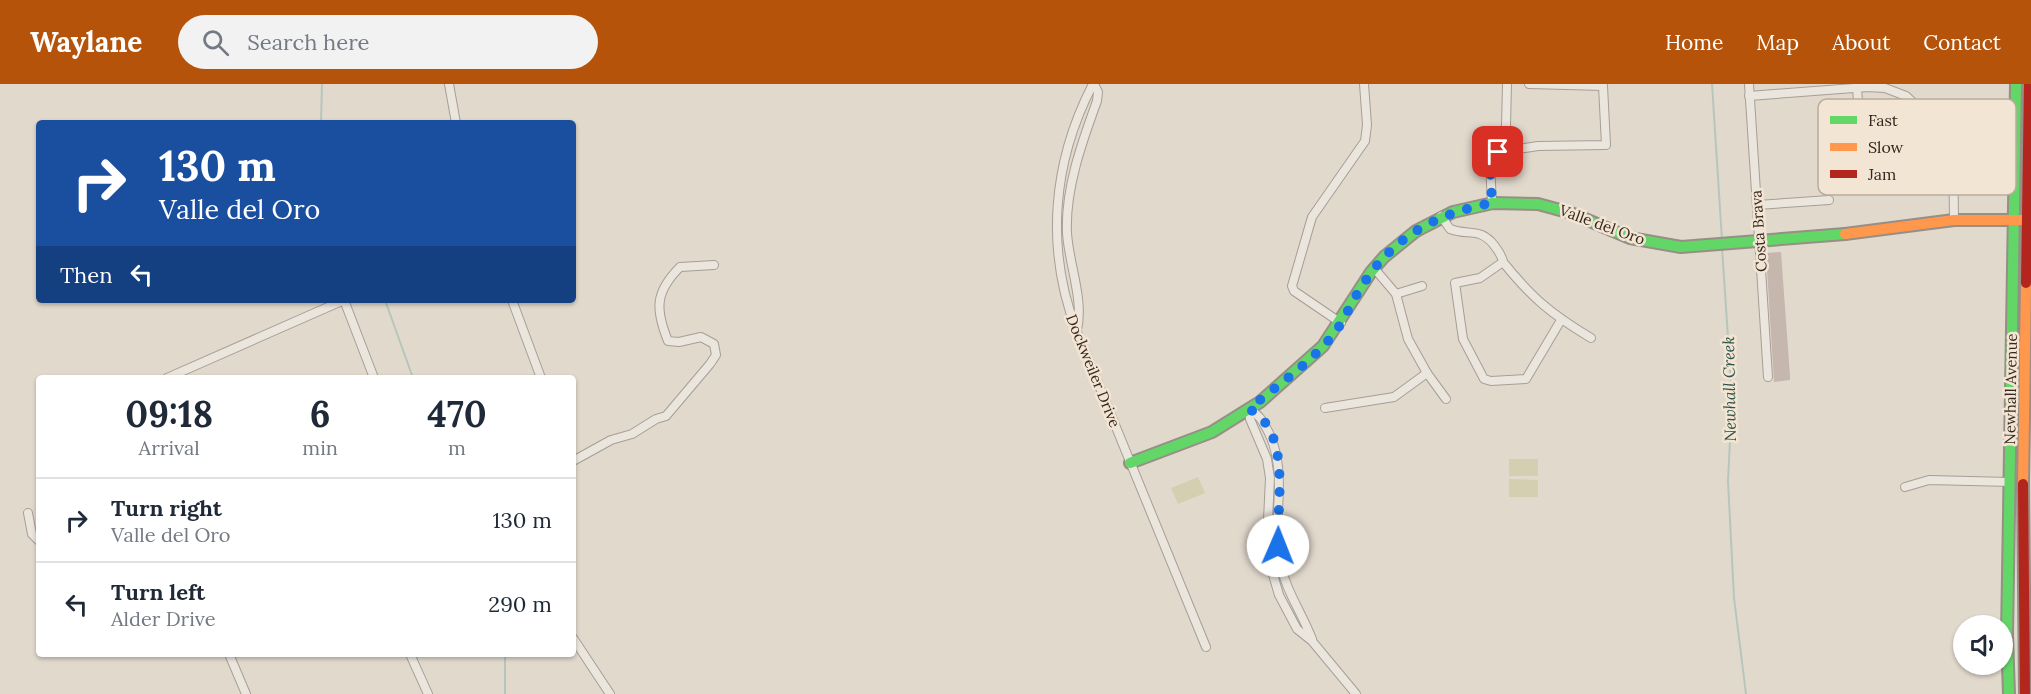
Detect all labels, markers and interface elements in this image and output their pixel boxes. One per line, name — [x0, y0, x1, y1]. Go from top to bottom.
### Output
search box — [178, 15, 598, 69]
text: Waylane — [30, 24, 142, 60]
icon: search — [199, 26, 232, 59]
text: Search here — [247, 28, 370, 56]
text: Home — [1665, 29, 1723, 56]
text: Map — [1756, 29, 1799, 56]
text: About — [1832, 29, 1890, 56]
text: Contact — [1923, 29, 2001, 56]
legend — [1818, 99, 2016, 195]
text: Fast — [1868, 110, 1899, 130]
pin — [1472, 126, 1523, 177]
icon: arrive — [1481, 135, 1514, 168]
text: Slow — [1868, 137, 1904, 157]
text: 130 m — [159, 139, 276, 193]
icon: right — [60, 144, 138, 222]
text: Jam — [1867, 164, 1896, 184]
street label: Costa Brava — [1746, 189, 1771, 273]
text: Valle del Oro — [159, 192, 320, 226]
street label: Valle del Oro — [1556, 200, 1648, 249]
icon: left — [125, 258, 158, 291]
text: Then — [60, 261, 113, 289]
street label: Dockweiler Drive — [1062, 311, 1125, 430]
street label: Newhall Avenue — [2000, 333, 2021, 445]
water label: Newhall Creek — [1718, 336, 1740, 442]
text: 09:18 — [125, 391, 213, 437]
text: 6 — [310, 391, 331, 437]
text: 470 — [427, 391, 487, 437]
text: Arrival — [139, 435, 200, 460]
text: min — [302, 435, 338, 460]
text: m — [448, 435, 466, 460]
text: Turn right — [111, 494, 222, 522]
icon: right — [60, 504, 93, 537]
text: 130 m — [493, 506, 552, 534]
position arrow — [1246, 514, 1310, 578]
text: Valle del Oro — [111, 522, 230, 547]
text: Turn left — [111, 578, 205, 606]
icon: left — [60, 588, 93, 621]
text: 290 m — [488, 590, 552, 618]
text: Alder Drive — [111, 606, 216, 631]
map controls — [1953, 615, 2013, 675]
button: sound — [1953, 615, 2013, 675]

